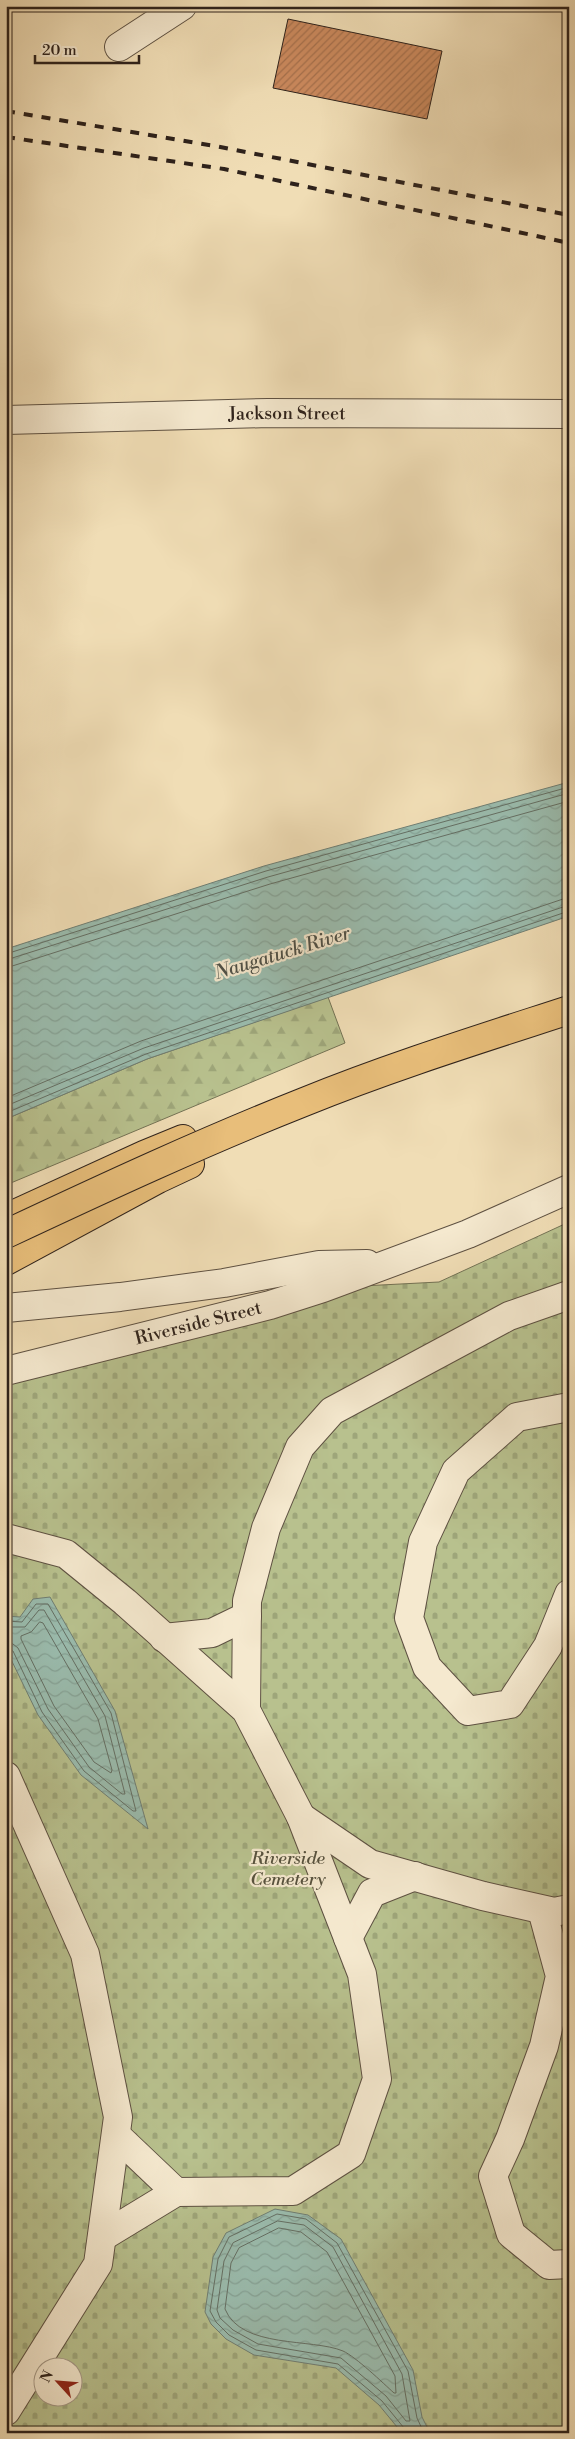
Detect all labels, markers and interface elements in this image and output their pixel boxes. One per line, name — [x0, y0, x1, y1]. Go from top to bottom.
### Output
scale bar — [35, 32, 139, 64]
text: 20 m — [42, 41, 77, 60]
street label: Jackson Street — [227, 402, 346, 426]
water label: Naugatuck River — [211, 921, 354, 985]
street label: Riverside Street — [132, 1296, 265, 1350]
park label: Riverside Cemetery — [250, 1847, 326, 1891]
north arrow — [32, 2356, 82, 2406]
text: N — [37, 2368, 58, 2386]

